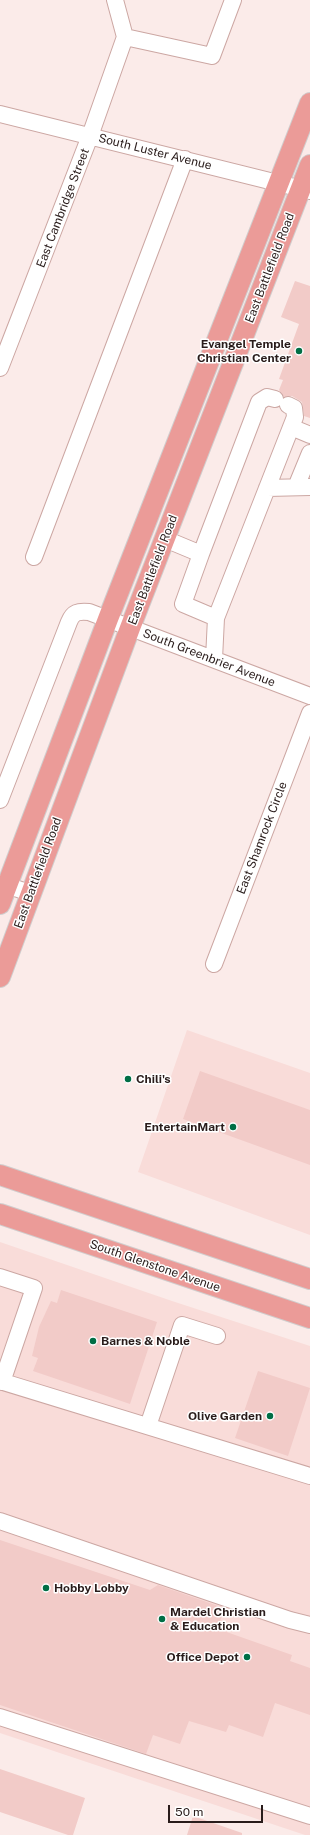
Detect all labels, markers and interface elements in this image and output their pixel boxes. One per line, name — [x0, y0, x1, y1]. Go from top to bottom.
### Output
street label: South Luster Avenue — [97, 131, 213, 173]
street label: East Cambridge Street — [34, 146, 92, 270]
street label: East Battlefield Road — [242, 211, 298, 325]
place label: Evangel Temple Christian Center — [197, 337, 291, 365]
marker: Evangel Temple Christian Center — [294, 346, 304, 356]
street label: East Battlefield Road — [125, 513, 181, 627]
street label: South Greenbrier Avenue — [141, 626, 277, 690]
street label: East Shamrock Circle — [234, 780, 290, 896]
street label: East Battlefield Road — [11, 816, 65, 930]
place label: Chili's — [136, 1072, 171, 1086]
marker: Chili's — [123, 1074, 133, 1084]
place label: EntertainMart — [144, 1120, 225, 1134]
marker: EntertainMart — [228, 1122, 238, 1132]
street label: South Glenstone Avenue — [88, 1237, 222, 1295]
place label: Barnes & Noble — [101, 1334, 190, 1348]
marker: Barnes & Noble — [88, 1336, 98, 1346]
place label: Olive Garden — [188, 1409, 262, 1423]
marker: Olive Garden — [265, 1411, 275, 1421]
place label: Hobby Lobby — [54, 1581, 129, 1595]
marker: Hobby Lobby — [41, 1583, 51, 1593]
place label: Mardel Christian & Education — [170, 1605, 266, 1633]
marker: Mardel Christian & Education — [157, 1614, 167, 1624]
place label: Office Depot — [167, 1650, 239, 1664]
marker: Office Depot — [242, 1652, 252, 1662]
scale bar — [170, 1797, 265, 1823]
text: 50 m — [175, 1805, 203, 1819]

